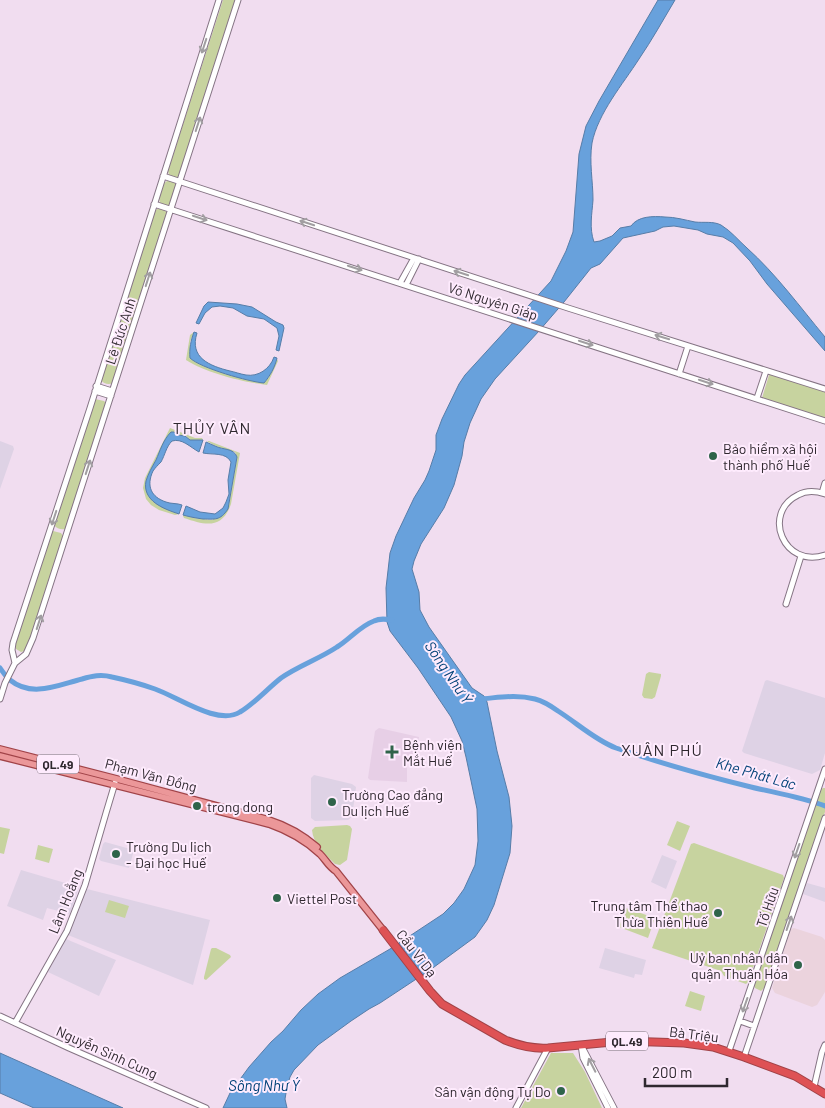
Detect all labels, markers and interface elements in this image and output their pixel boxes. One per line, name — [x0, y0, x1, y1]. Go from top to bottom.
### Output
one-way arrow — [199, 38, 209, 54]
one-way arrow — [193, 117, 203, 133]
one-way arrow — [192, 214, 208, 224]
one-way arrow — [299, 217, 315, 227]
one-way arrow — [346, 264, 362, 274]
one-way arrow — [454, 268, 469, 277]
one-way arrow — [144, 271, 154, 287]
street label: Võ Nguyên Giáp — [446, 278, 540, 324]
street label: Lê Đức Anh — [101, 296, 139, 366]
one-way arrow — [654, 332, 670, 342]
one-way arrow — [578, 339, 594, 349]
one-way arrow — [697, 378, 713, 388]
district label: THỦY VÂN — [173, 418, 251, 437]
place label: Bảo hiểm xã hội thành phố Huế — [723, 440, 817, 473]
marker: Bảo hiểm xã hội thành phố Huế — [707, 450, 719, 462]
one-way arrow — [84, 460, 93, 476]
one-way arrow — [48, 510, 58, 526]
one-way arrow — [34, 614, 44, 630]
water label: Sông Như Ý — [422, 637, 477, 707]
place label: Bệnh viện Mắt Huế — [403, 736, 462, 769]
district label: XUÂN PHÚ — [621, 740, 703, 759]
marker: Bệnh viện Mắt Huế — [385, 745, 399, 759]
water label: Khe Phát Lác — [714, 753, 799, 793]
road number: QL.49 — [37, 754, 79, 774]
street label: Phạm Văn Đồng — [103, 755, 199, 795]
place label: Trường Cao đẳng Du lịch Huế — [342, 786, 443, 819]
marker: Trường Cao đẳng Du lịch Huế — [326, 796, 338, 808]
place label: trong dong — [207, 798, 273, 815]
marker: trong dong — [191, 800, 203, 812]
place label: Trường Du lịch - Đại học Huế — [126, 838, 212, 871]
one-way arrow — [792, 843, 802, 859]
marker: Trường Du lịch - Đại học Huế — [110, 848, 122, 860]
street label: Lâm Hoằng — [44, 866, 86, 936]
street label: Tố Hữu — [752, 885, 782, 929]
place label: Viettel Post — [287, 890, 357, 907]
marker: Viettel Post — [271, 892, 283, 904]
place label: Trung tâm Thể thao Thừa Thiên Huế — [591, 897, 709, 930]
marker: Trung tâm Thể thao Thừa Thiên Huế — [712, 907, 724, 919]
one-way arrow — [785, 916, 794, 931]
street label: Cầu Vĩ Dạ — [393, 926, 441, 980]
place label: Uỷ ban nhân dân quận Thuận Hóa — [690, 949, 788, 982]
marker: Uỷ ban nhân dân quận Thuận Hóa — [792, 959, 804, 971]
one-way arrow — [740, 997, 749, 1012]
street label: Nguyễn Sinh Cung — [54, 1022, 160, 1082]
street label: Bà Triệu — [668, 1023, 720, 1045]
road number: QL.49 — [606, 1032, 648, 1050]
scale bar — [645, 1056, 728, 1088]
one-way arrow — [587, 1057, 597, 1072]
text: 200 m — [652, 1063, 692, 1081]
water label: Sông Như Ý — [228, 1076, 301, 1094]
place label: Sân vận động Tự Do — [434, 1083, 551, 1100]
marker: Sân vận động Tự Do — [555, 1085, 567, 1097]

